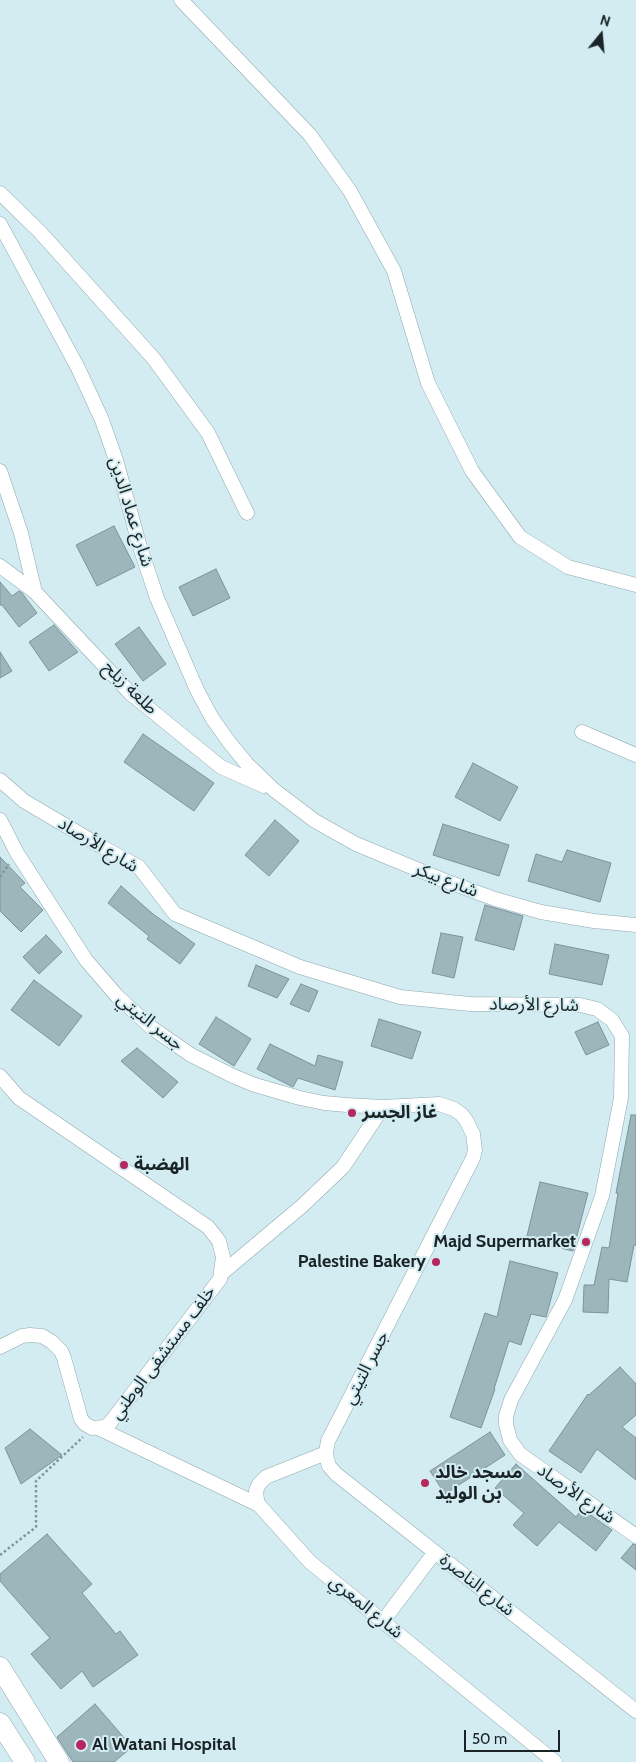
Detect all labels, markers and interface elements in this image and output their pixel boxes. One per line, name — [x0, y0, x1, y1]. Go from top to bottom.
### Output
north arrow — [576, 10, 626, 60]
text: N — [598, 11, 613, 31]
street label: شارع عماد الدين — [104, 455, 158, 569]
street label: طلعة زبلح — [98, 657, 162, 719]
street label: شارع الأرصاد — [54, 813, 142, 877]
street label: شارع بيكر — [411, 858, 481, 902]
street label: جسر التيتي — [112, 989, 188, 1055]
street label: شارع الأرصاد — [489, 993, 579, 1017]
place label: غاز الجسر — [362, 1102, 438, 1124]
marker: غاز الجسر — [346, 1107, 358, 1119]
place label: الهضبة — [134, 1154, 190, 1176]
marker: الهضبة — [118, 1159, 130, 1171]
place label: Majd Supermarket — [433, 1231, 576, 1253]
marker: Majd Supermarket — [580, 1236, 592, 1248]
place label: Palestine Bakery — [298, 1251, 426, 1273]
marker: Palestine Bakery — [430, 1256, 442, 1268]
street label: خلف مستشفى الوطني — [106, 1282, 220, 1424]
street label: جسر التيتي — [338, 1328, 394, 1408]
street label: شارع الأرصاد — [533, 1459, 619, 1529]
place label: مسجد خالد بن الوليد — [435, 1462, 523, 1505]
marker: مسجد خالد بن الوليد — [419, 1477, 431, 1489]
street label: شارع الناصرة — [435, 1549, 519, 1621]
street label: شارع المعري — [325, 1571, 407, 1643]
scale bar — [466, 1720, 562, 1752]
text: 50 m — [472, 1730, 507, 1748]
place label: Al Watani Hospital — [92, 1734, 236, 1756]
marker: Al Watani Hospital — [74, 1738, 88, 1752]

